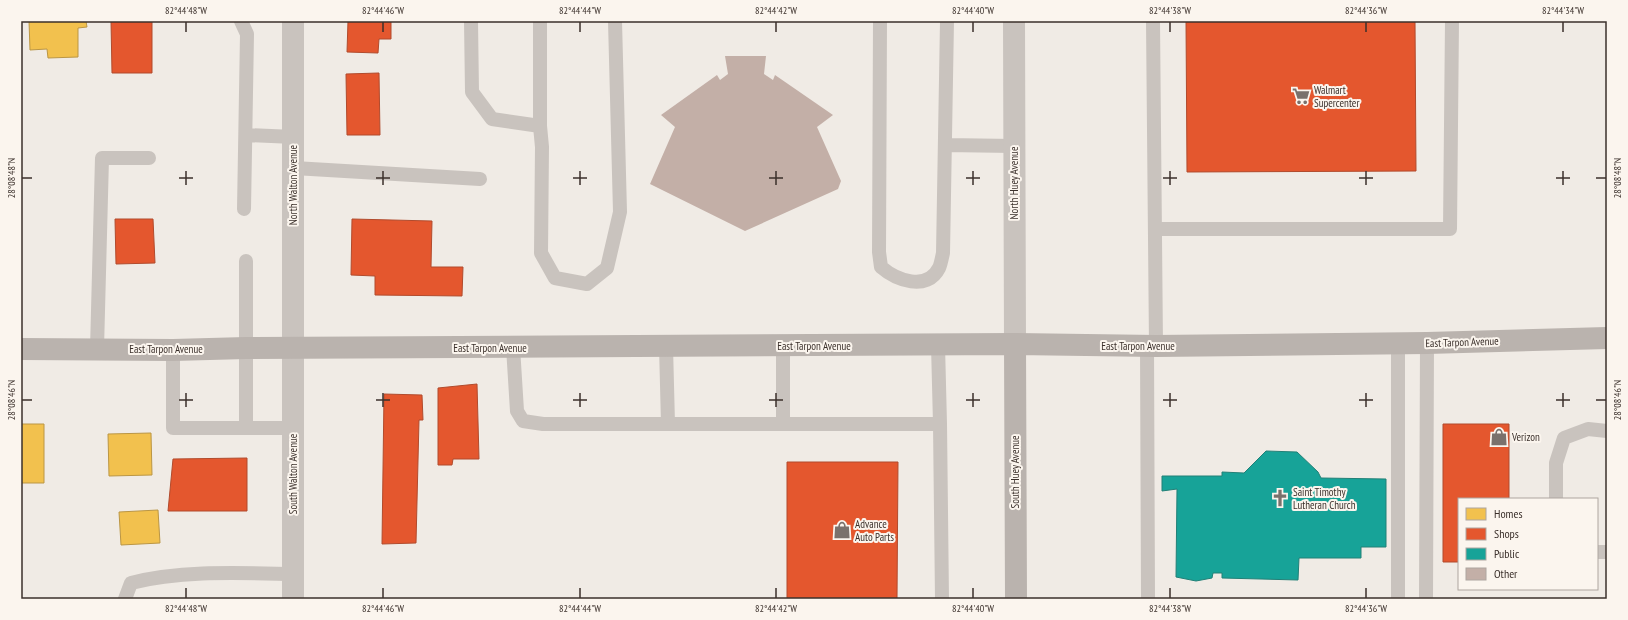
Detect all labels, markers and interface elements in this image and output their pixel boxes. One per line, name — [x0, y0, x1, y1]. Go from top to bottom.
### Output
text: 82°44'48"W — [165, 4, 207, 17]
text: 82°44'46"W — [362, 4, 404, 17]
text: 82°44'44"W — [559, 4, 601, 17]
text: 82°44'42"W — [755, 4, 797, 17]
text: 82°44'40"W — [952, 4, 994, 17]
text: 82°44'38"W — [1149, 4, 1191, 17]
text: 82°44'36"W — [1345, 4, 1387, 17]
text: 82°44'34"W — [1542, 4, 1584, 17]
place label: Walmart Supercenter — [1314, 83, 1359, 110]
supermarket icon: Walmart Supercenter — [1291, 86, 1311, 106]
street label: North Walton Avenue — [286, 144, 300, 225]
street label: North Huey Avenue — [1007, 146, 1021, 219]
text: 28°08'48"N — [5, 158, 18, 198]
text: 28°08'48"N — [1611, 158, 1624, 198]
street label: East Tarpon Avenue — [1425, 334, 1499, 350]
street label: East Tarpon Avenue — [777, 339, 851, 353]
street label: East Tarpon Avenue — [1101, 339, 1175, 353]
street label: East Tarpon Avenue — [453, 341, 527, 355]
street label: East Tarpon Avenue — [129, 342, 203, 356]
text: 28°08'46"N — [5, 380, 18, 420]
text: 28°08'46"N — [1611, 380, 1624, 420]
shop icon: Verizon — [1489, 427, 1509, 447]
place label: Verizon — [1511, 430, 1540, 444]
street label: South Walton Avenue — [286, 433, 300, 514]
street label: South Huey Avenue — [1008, 435, 1022, 509]
place label: Saint Timothy Lutheran Church — [1293, 485, 1356, 512]
church icon: Saint Timothy Lutheran Church — [1270, 488, 1290, 508]
legend — [1458, 498, 1598, 590]
text: Homes — [1494, 506, 1522, 521]
place label: Advance Auto Parts — [855, 517, 894, 544]
shop icon: Advance Auto Parts — [832, 520, 852, 540]
text: Shops — [1494, 526, 1519, 541]
text: Public — [1494, 546, 1520, 561]
text: Other — [1494, 566, 1518, 581]
text: 82°44'48"W — [165, 602, 207, 615]
text: 82°44'46"W — [362, 602, 404, 615]
text: 82°44'44"W — [559, 602, 601, 615]
text: 82°44'42"W — [755, 602, 797, 615]
text: 82°44'40"W — [952, 602, 994, 615]
text: 82°44'38"W — [1149, 602, 1191, 615]
text: 82°44'36"W — [1345, 602, 1387, 615]

